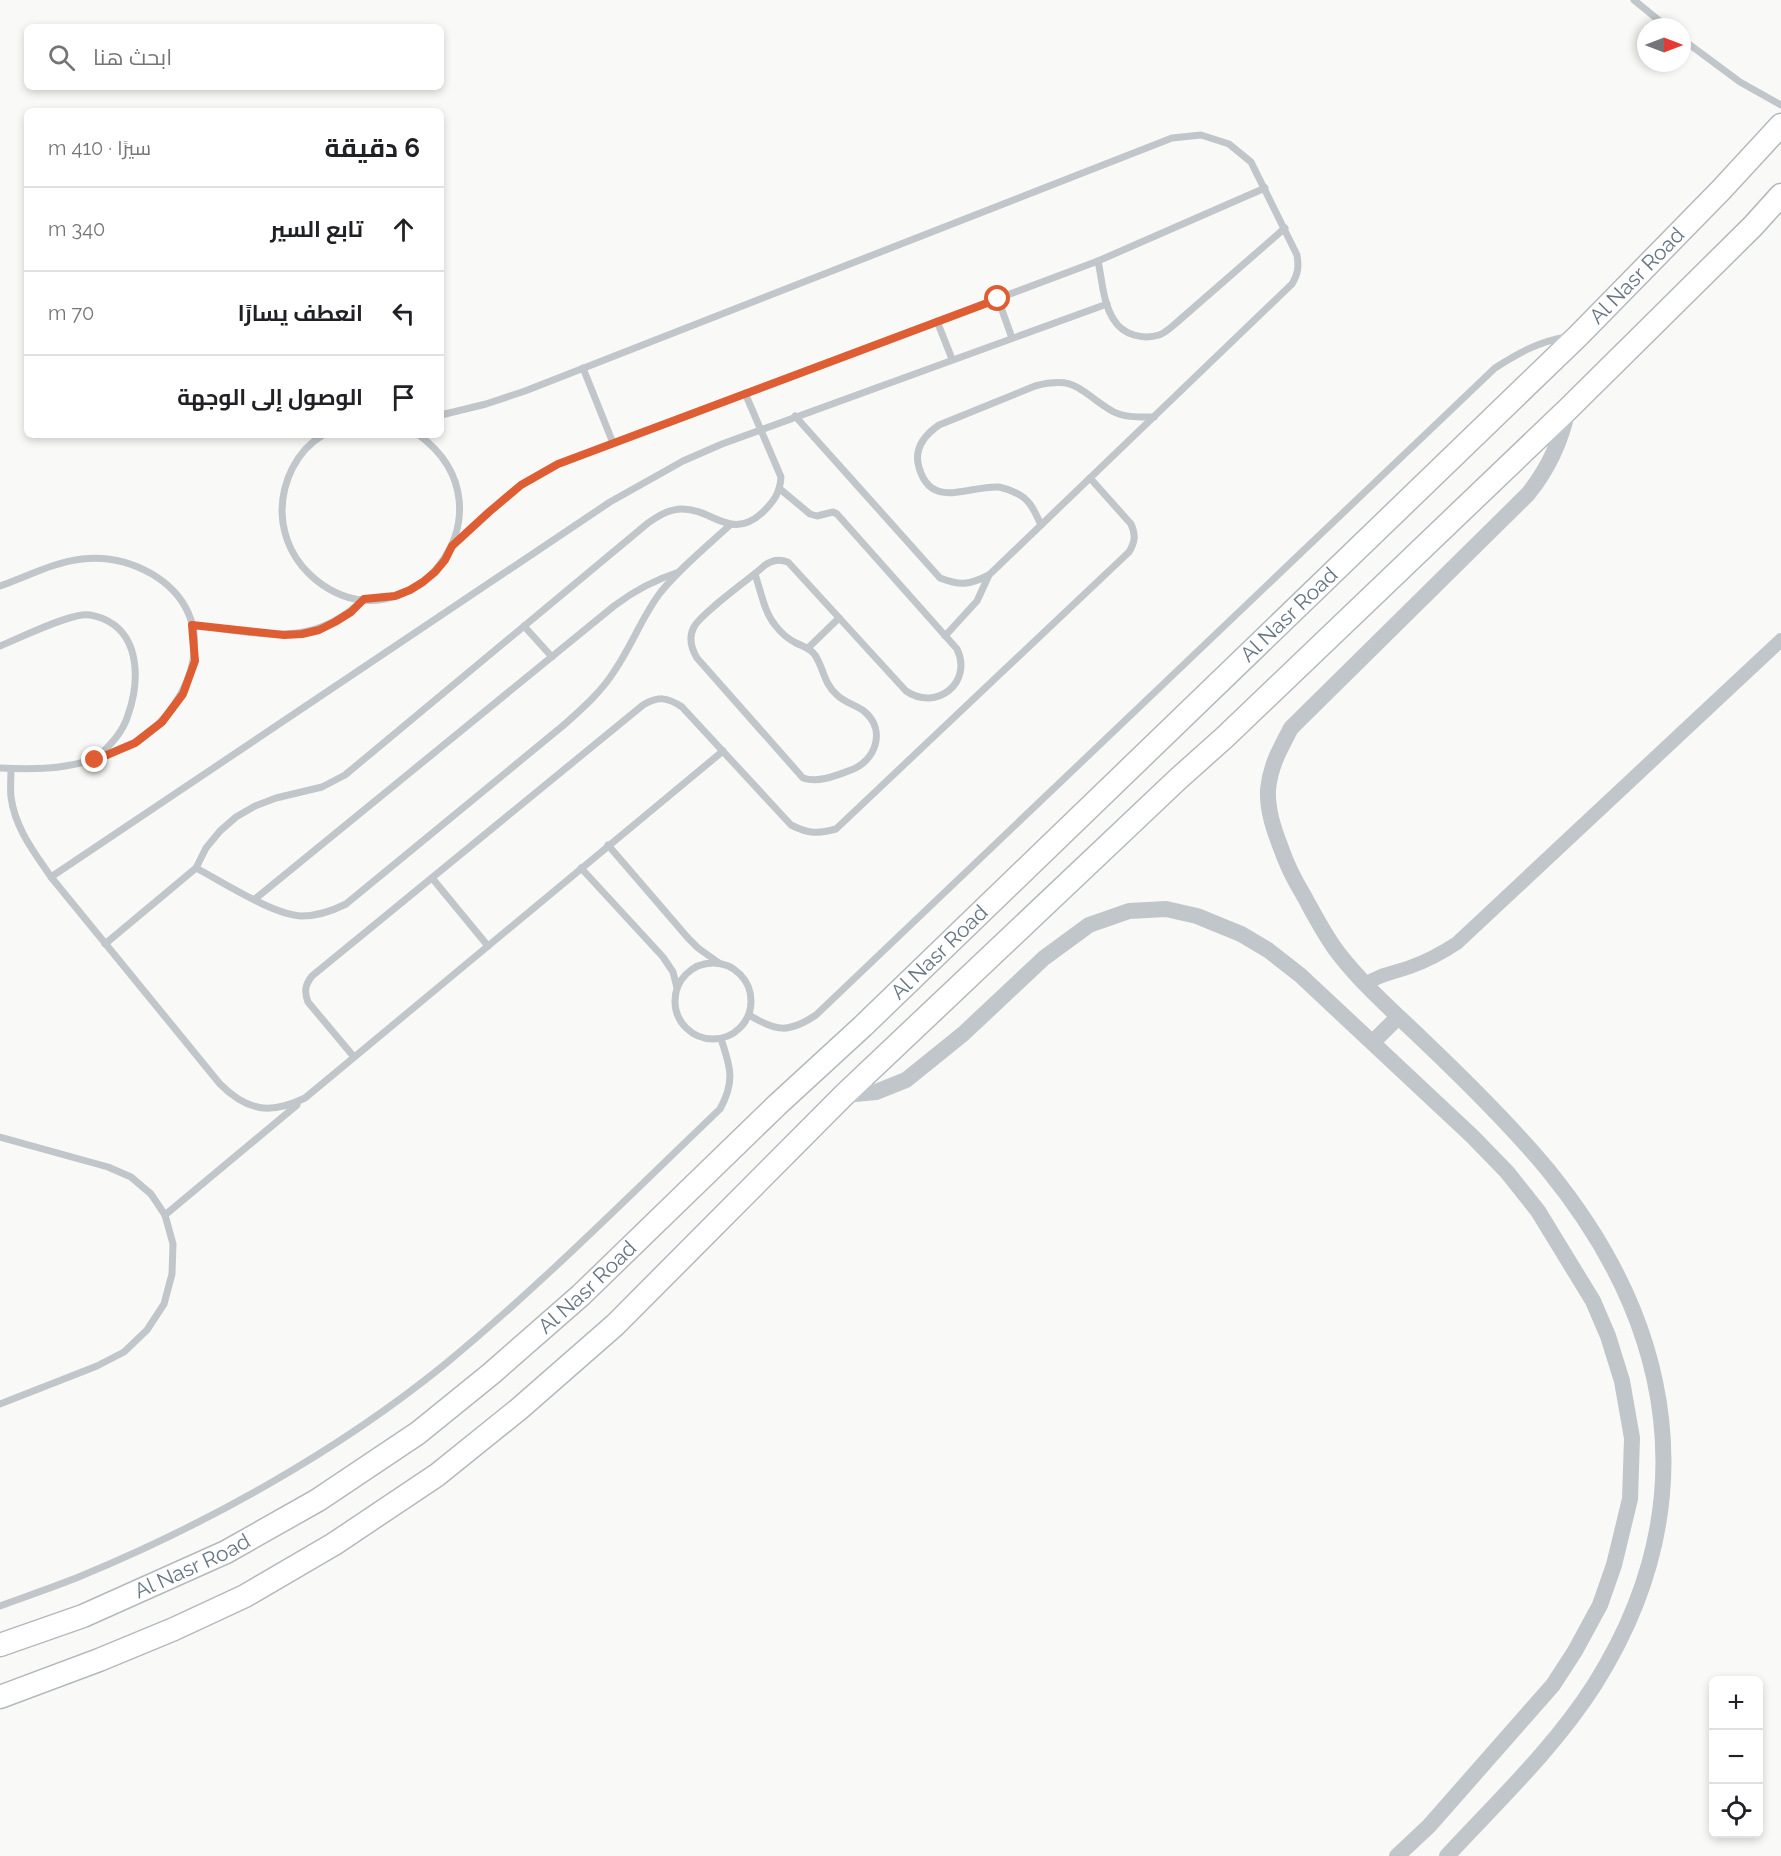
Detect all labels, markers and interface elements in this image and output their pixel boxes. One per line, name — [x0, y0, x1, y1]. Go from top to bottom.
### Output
north arrow — [1637, 18, 1691, 72]
search box — [24, 24, 444, 90]
icon: search — [45, 41, 78, 74]
text: ابحث هنا — [93, 44, 172, 70]
text: 6 دقيقة — [324, 133, 420, 163]
text: سيرًا · 410 m — [48, 136, 151, 160]
icon: ahead — [387, 213, 420, 246]
text: تابع السير — [270, 216, 363, 242]
text: 340 m — [48, 217, 105, 241]
street label: Al Nasr Road — [1584, 222, 1689, 329]
route start — [984, 285, 1010, 311]
icon: left — [387, 297, 420, 330]
text: انعطف يسارًا — [238, 300, 363, 326]
text: 70 m — [48, 301, 94, 325]
icon: arrive — [387, 381, 420, 414]
text: الوصول إلى الوجهة — [177, 384, 363, 410]
street label: Al Nasr Road — [1235, 562, 1342, 667]
route end — [81, 746, 107, 772]
street label: Al Nasr Road — [885, 900, 993, 1004]
street label: Al Nasr Road — [533, 1235, 641, 1339]
street label: Al Nasr Road — [130, 1528, 254, 1603]
map controls — [1709, 1676, 1763, 1838]
button: + — [1709, 1676, 1763, 1730]
button: − — [1709, 1730, 1763, 1784]
button: locate — [1709, 1784, 1763, 1838]

